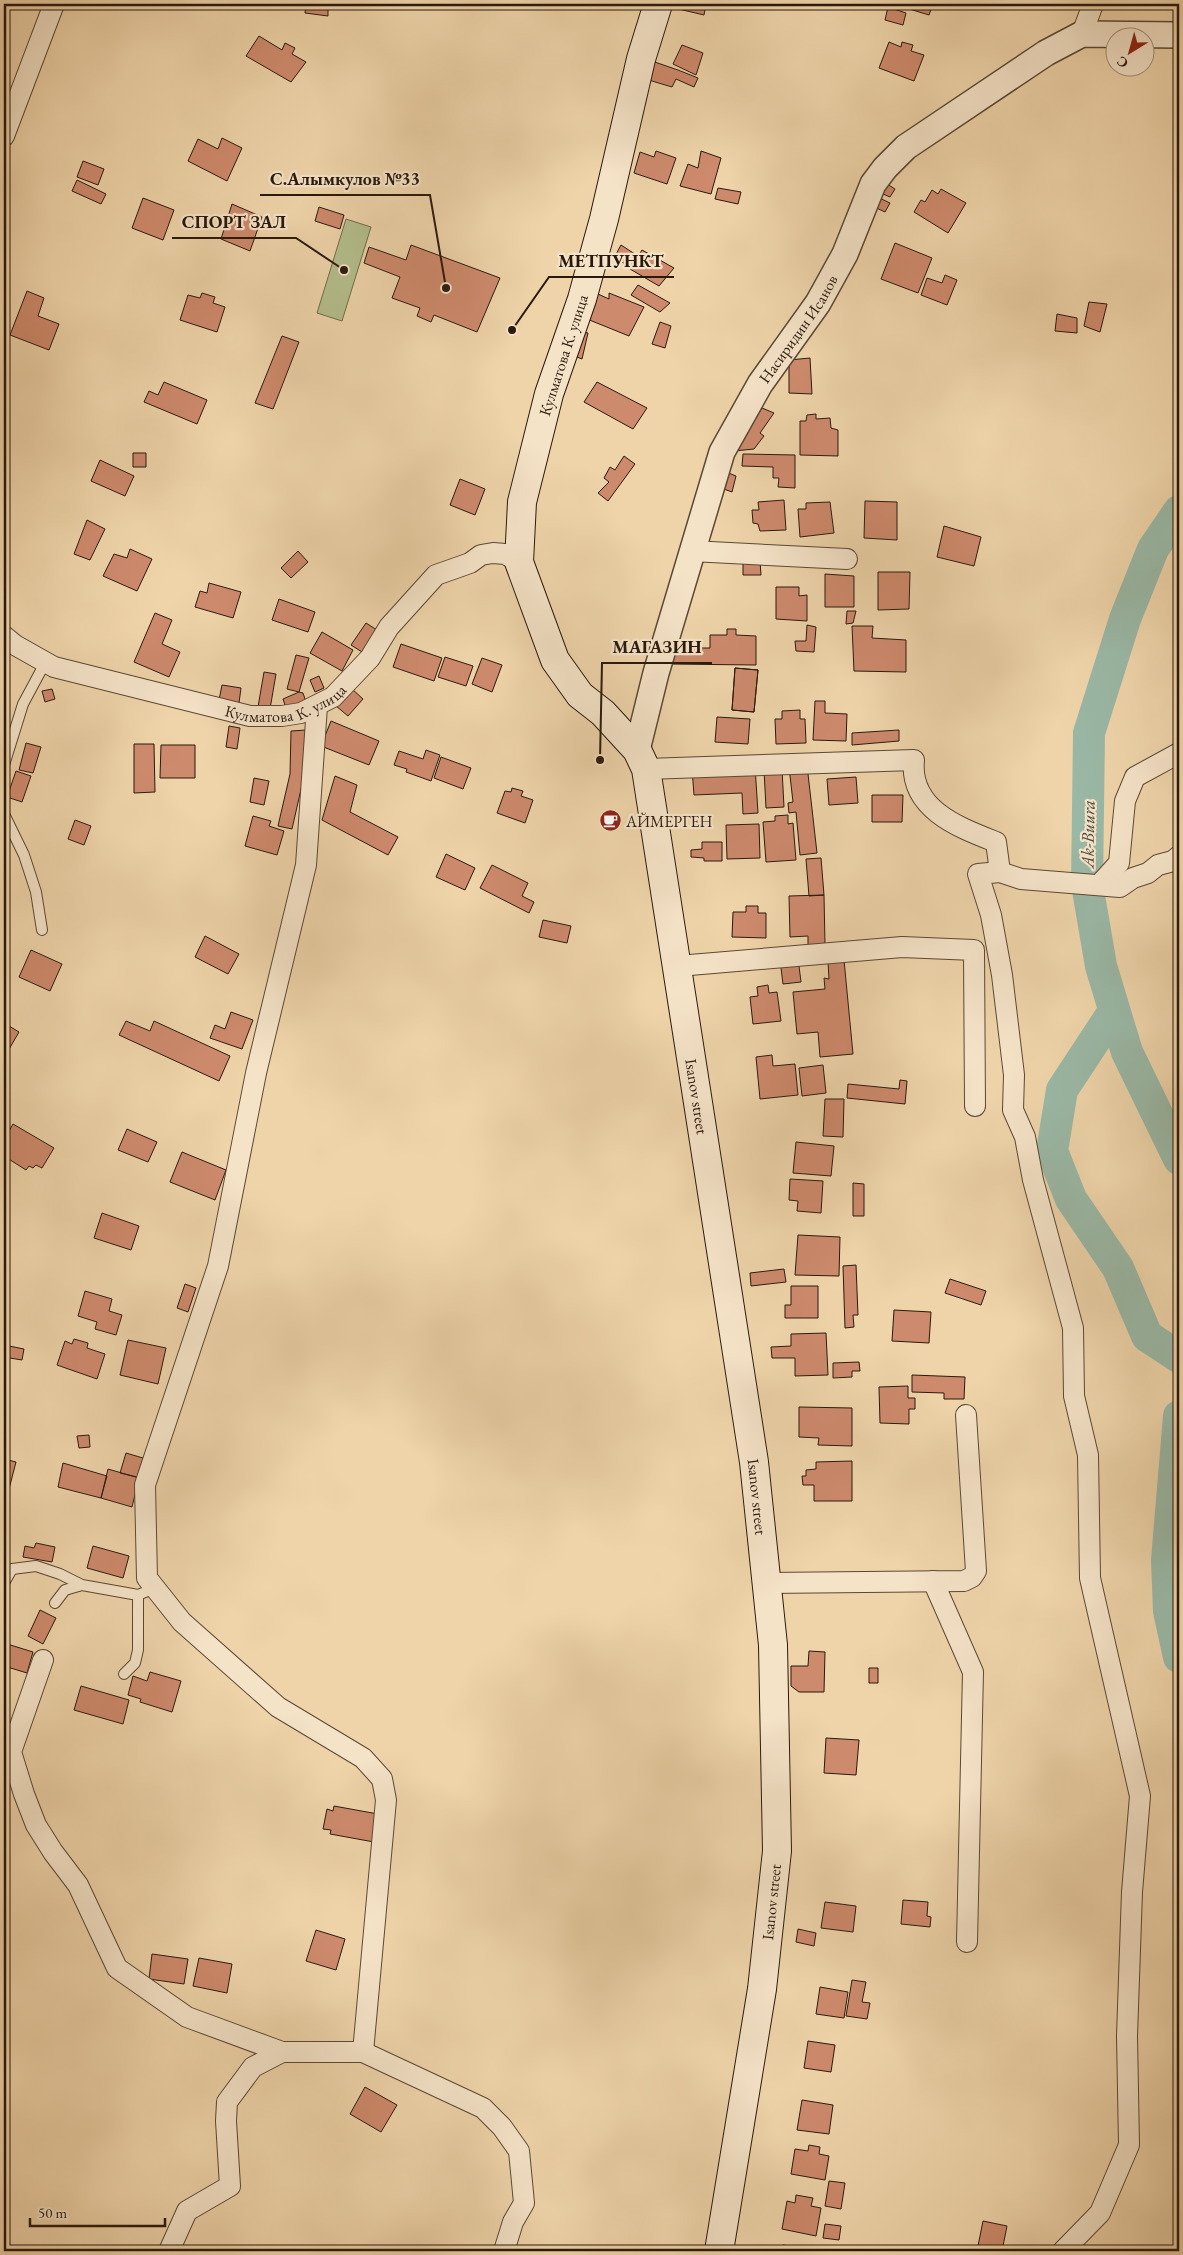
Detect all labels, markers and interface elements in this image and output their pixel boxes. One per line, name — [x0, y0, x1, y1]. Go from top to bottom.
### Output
north arrow — [1106, 28, 1156, 78]
text: С — [1113, 52, 1132, 73]
callout: С.Алымкулов №33 — [260, 162, 430, 195]
text: С.Алымкулов №33 — [270, 167, 420, 190]
callout: СПОРТ ЗАЛ — [172, 205, 296, 238]
text: СПОРТ ЗАЛ — [182, 210, 286, 233]
callout: МЕТПУНКТ — [549, 244, 674, 277]
text: МЕТПУНКТ — [558, 249, 664, 272]
street label: Насиридин Исанов — [754, 271, 843, 387]
street label: Кулматова К. улица — [534, 291, 593, 418]
callout: МАГАЗИН — [602, 630, 712, 663]
text: МАГАЗИН — [612, 635, 702, 658]
street label: Кулматова К. улица — [223, 679, 351, 727]
water label: Ak-Buura — [1075, 800, 1100, 870]
cafe icon: АЙМЕРГЕН — [598, 809, 622, 833]
place label: АЙМЕРГЕН — [625, 811, 712, 832]
street label: Isanov street — [680, 1057, 713, 1136]
street label: Isanov street — [743, 1457, 772, 1536]
street label: Isanov street — [757, 1863, 786, 1941]
scale bar — [30, 2195, 165, 2227]
text: 50 m — [38, 2203, 67, 2222]

